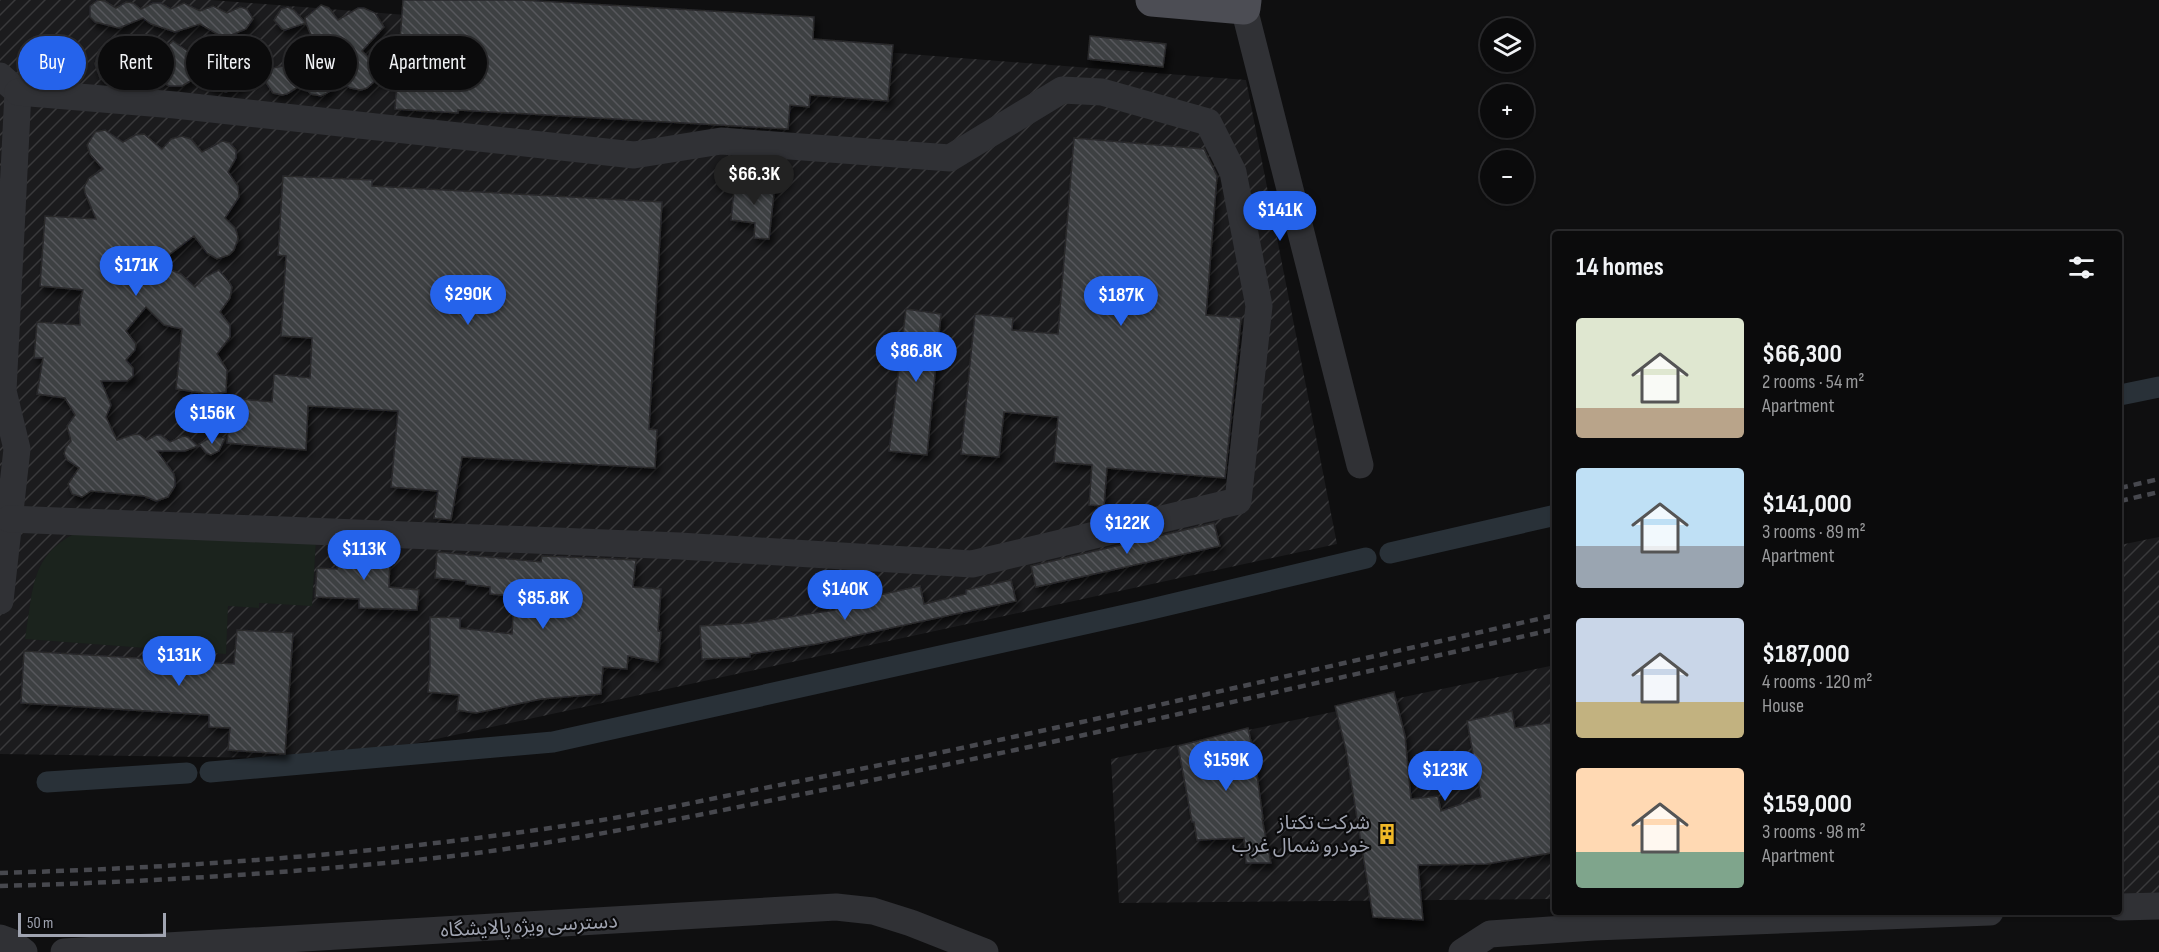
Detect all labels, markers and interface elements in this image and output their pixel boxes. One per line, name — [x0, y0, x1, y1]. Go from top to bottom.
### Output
map controls — [1480, 18, 1534, 204]
button: layers — [1480, 18, 1534, 72]
chip: Buy — [18, 36, 86, 90]
chip: Rent — [98, 36, 174, 90]
chip: Filters — [186, 36, 272, 90]
chip: New — [284, 36, 357, 90]
chip: Apartment — [369, 36, 487, 90]
button: + — [1480, 84, 1534, 138]
button: − — [1480, 150, 1534, 204]
pin: $66.3K — [705, 155, 803, 206]
text: $66.3K — [728, 162, 780, 186]
pin: $141K — [1238, 191, 1322, 242]
text: $141K — [1257, 198, 1303, 222]
pin: $171K — [94, 246, 178, 297]
icon: filters — [2065, 251, 2098, 284]
text: 14 homes — [1576, 252, 1664, 283]
text: $171K — [114, 253, 158, 277]
pin: $290K — [426, 275, 510, 326]
pin: $187K — [1079, 276, 1163, 327]
text: $290K — [444, 282, 492, 306]
text: $187K — [1098, 283, 1144, 307]
pin: $86.8K — [867, 332, 965, 383]
text: $86.8K — [890, 339, 942, 363]
text: $66,300 — [1762, 339, 1842, 370]
icon: home — [1624, 342, 1696, 414]
text: 2 rooms · 54 m² — [1762, 370, 1864, 394]
pin: $156K — [170, 394, 254, 445]
text: Apartment — [1762, 394, 1835, 418]
text: $156K — [189, 401, 235, 425]
text: $141,000 — [1762, 489, 1852, 520]
icon: home — [1624, 492, 1696, 564]
pin: $122K — [1085, 504, 1169, 555]
text: $122K — [1104, 511, 1150, 535]
text: 3 rooms · 89 m² — [1762, 520, 1866, 544]
pin: $113K — [322, 530, 406, 581]
text: $113K — [342, 537, 386, 561]
text: Apartment — [1762, 544, 1835, 568]
pin: $140K — [803, 570, 887, 621]
text: $140K — [822, 577, 868, 601]
pin: $85.8K — [494, 579, 592, 630]
text: $85.8K — [517, 586, 569, 610]
pin: $131K — [137, 636, 221, 687]
text: $187,000 — [1762, 639, 1850, 670]
icon: home — [1624, 642, 1696, 714]
text: $131K — [157, 643, 201, 667]
text: 4 rooms · 120 m² — [1762, 670, 1873, 694]
text: House — [1762, 694, 1804, 718]
pin: $159K — [1184, 741, 1268, 792]
text: $159K — [1203, 748, 1249, 772]
pin: $123K — [1403, 751, 1487, 802]
text: $123K — [1422, 758, 1468, 782]
text: $159,000 — [1762, 789, 1852, 820]
icon: home — [1624, 792, 1696, 864]
place label: شرکت تکتاز خودرو شمال غرب — [1232, 811, 1370, 858]
text: 3 rooms · 98 m² — [1762, 820, 1866, 844]
building icon: شرکت تکتاز خودرو شمال غرب — [1375, 822, 1399, 846]
text: Apartment — [1762, 844, 1835, 868]
street label: دسترسی ویژه پالایشگاه — [440, 909, 618, 943]
scale bar — [18, 910, 166, 938]
text: 50 m — [27, 914, 53, 933]

